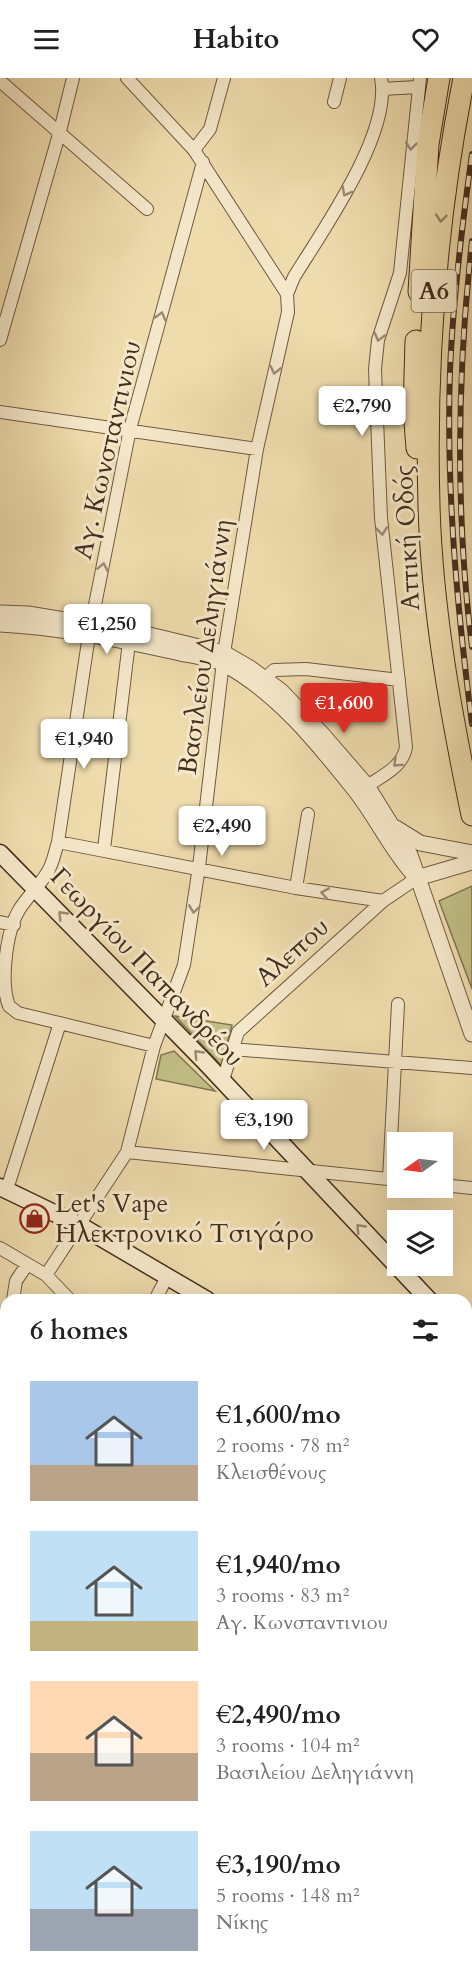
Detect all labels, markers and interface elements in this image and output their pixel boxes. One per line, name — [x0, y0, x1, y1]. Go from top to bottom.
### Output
text: Habito — [193, 21, 279, 58]
icon: menu — [30, 23, 63, 56]
icon: heart — [409, 23, 442, 56]
one-way arrow — [405, 141, 418, 150]
one-way arrow — [342, 186, 353, 196]
one-way arrow — [435, 214, 448, 223]
road number: Α6 — [412, 270, 456, 312]
one-way arrow — [154, 311, 166, 322]
one-way arrow — [374, 332, 387, 342]
street label: Αγ. Κωνσταντινιου — [65, 337, 149, 563]
one-way arrow — [269, 364, 282, 374]
pin: €2,790 — [313, 386, 411, 437]
text: €2,790 — [333, 392, 391, 419]
street label: Αττική Οδός — [386, 464, 428, 612]
street label: Βασιλείου Δεληγιάννη — [170, 517, 240, 777]
one-way arrow — [376, 527, 388, 536]
one-way arrow — [96, 562, 109, 572]
pin: €1,250 — [58, 604, 156, 655]
text: €1,250 — [78, 610, 136, 637]
pin: €1,600 — [295, 683, 393, 734]
text: €1,600 — [315, 689, 373, 716]
pin: €1,940 — [35, 719, 133, 770]
text: €1,940 — [55, 725, 113, 752]
one-way arrow — [394, 756, 404, 767]
pin: €2,490 — [173, 806, 271, 857]
text: €2,490 — [193, 812, 251, 839]
street label: Γεωργίου Παπανδρέου — [43, 860, 251, 1074]
one-way arrow — [320, 887, 329, 899]
one-way arrow — [188, 904, 200, 914]
street label: Αλεπου — [248, 910, 336, 994]
one-way arrow — [58, 912, 69, 923]
one-way arrow — [194, 1051, 205, 1061]
pin: €3,190 — [215, 1100, 313, 1151]
text: €3,190 — [235, 1106, 293, 1133]
north arrow — [387, 1132, 453, 1198]
map controls — [387, 1132, 453, 1276]
place label: Let's Vape Ηλεκτρονικό Τσιγάρο — [55, 1186, 314, 1251]
shop icon: Let's Vape Ηλεκτρονικό Τσιγάρο — [18, 1202, 50, 1234]
button: layers — [387, 1210, 453, 1276]
one-way arrow — [356, 1224, 367, 1235]
text: 6 homes — [30, 1313, 128, 1348]
icon: filters — [409, 1314, 442, 1347]
text: €1,600/mo — [216, 1397, 341, 1432]
icon: home — [78, 1405, 150, 1477]
text: 2 rooms · 78 m² — [216, 1432, 349, 1459]
text: Κλεισθένους — [216, 1459, 326, 1486]
text: €1,940/mo — [216, 1547, 341, 1582]
icon: home — [78, 1555, 150, 1627]
text: 3 rooms · 83 m² — [216, 1582, 349, 1609]
text: Αγ. Κωνσταντινιου — [216, 1609, 388, 1636]
text: €2,490/mo — [216, 1697, 341, 1732]
icon: home — [78, 1705, 150, 1777]
text: 3 rooms · 104 m² — [216, 1732, 360, 1759]
text: Βασιλείου Δεληγιάννη — [216, 1759, 414, 1786]
text: €3,190/mo — [216, 1847, 341, 1882]
icon: home — [78, 1855, 150, 1927]
text: 5 rooms · 148 m² — [216, 1882, 360, 1909]
text: Νίκης — [216, 1909, 268, 1936]

